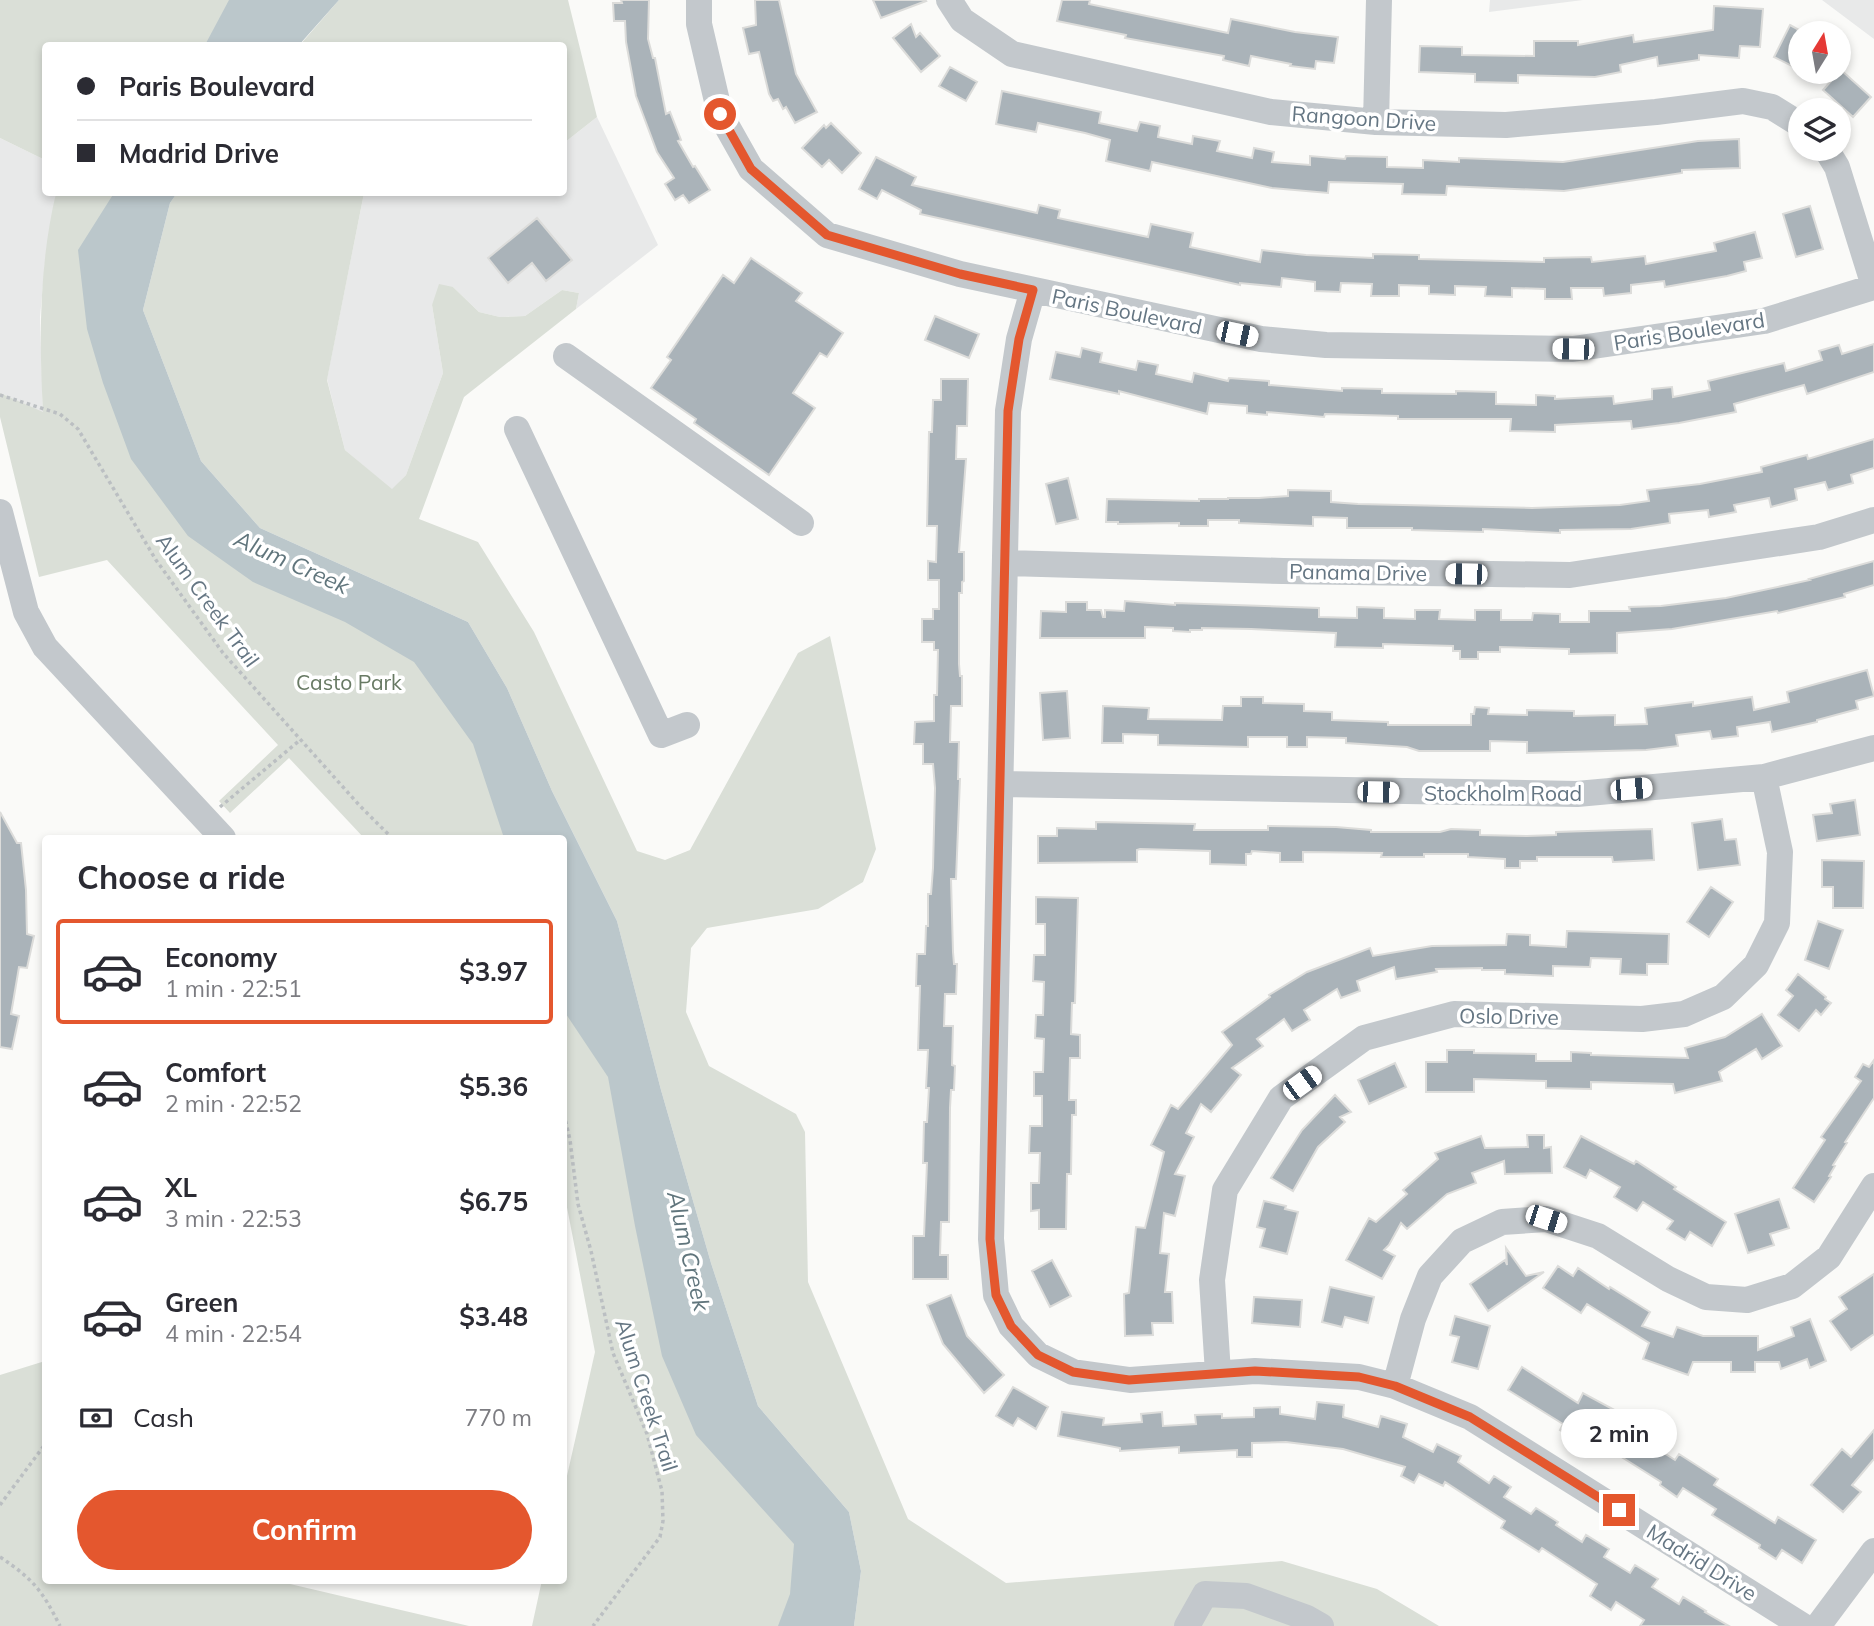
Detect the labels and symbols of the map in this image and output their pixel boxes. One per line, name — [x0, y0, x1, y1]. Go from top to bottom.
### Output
north arrow — [1788, 21, 1852, 84]
route start — [704, 98, 736, 130]
street label: Rangoon Drive — [1291, 100, 1437, 136]
street label: Paris Boulevard — [1050, 282, 1204, 340]
street label: Paris Boulevard — [1612, 306, 1766, 356]
car — [1215, 319, 1260, 349]
car — [1552, 338, 1595, 360]
water label: Alum Creek — [229, 523, 355, 601]
street label: Alum Creek Trail — [151, 528, 265, 672]
street label: Panama Drive — [1289, 558, 1427, 586]
car — [1445, 563, 1488, 585]
park label: Casto Park — [296, 669, 402, 695]
car — [1610, 777, 1653, 801]
street label: Stockholm Road — [1424, 780, 1582, 806]
car — [1357, 781, 1400, 803]
street label: Oslo Drive — [1459, 1002, 1559, 1030]
car — [1279, 1062, 1326, 1104]
water label: Alum Creek — [661, 1187, 717, 1315]
car — [1523, 1203, 1570, 1235]
street label: Alum Creek Trail — [610, 1316, 684, 1474]
callout: 2 min — [1561, 1408, 1677, 1458]
route end — [1603, 1494, 1635, 1526]
street label: Madrid Drive — [1642, 1518, 1762, 1606]

